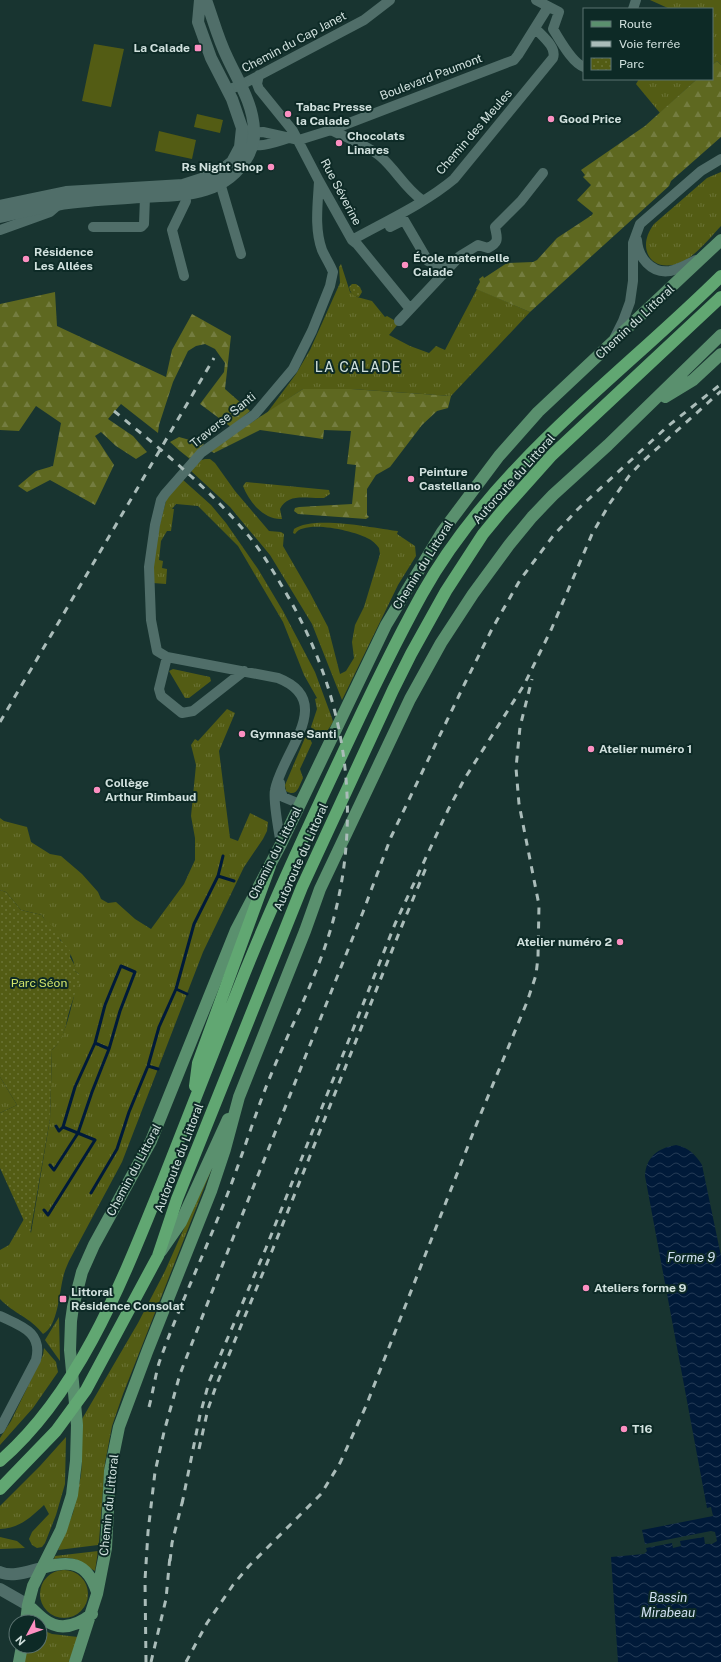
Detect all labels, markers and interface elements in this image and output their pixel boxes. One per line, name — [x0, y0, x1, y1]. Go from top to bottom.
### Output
street label: Chemin du Cap Janet — [239, 8, 349, 75]
legend — [583, 8, 713, 80]
text: Route — [619, 17, 652, 31]
text: Voie ferrée — [619, 37, 680, 51]
place label: La Calade — [134, 41, 190, 55]
marker: La Calade — [193, 43, 203, 53]
street label: Boulevard Paumont — [378, 51, 485, 103]
text: Parc — [619, 57, 644, 71]
street label: Chemin des Meules — [433, 86, 515, 178]
place label: Tabac Presse la Calade — [296, 100, 372, 128]
marker: Tabac Presse la Calade — [283, 109, 293, 119]
place label: Good Price — [559, 112, 621, 126]
marker: Good Price — [546, 114, 556, 124]
place label: Chocolats Linares — [347, 129, 405, 157]
marker: Chocolats Linares — [334, 138, 344, 148]
street label: Rue Séverine — [318, 156, 365, 228]
place label: Rs Night Shop — [181, 160, 263, 174]
marker: Rs Night Shop — [266, 162, 276, 172]
place label: Résidence Les Allées — [34, 245, 93, 273]
place label: École maternelle Calade — [413, 251, 510, 279]
marker: Résidence Les Allées — [21, 254, 31, 264]
marker: École maternelle Calade — [400, 260, 410, 270]
street label: Chemin du Littoral — [593, 282, 677, 362]
district label: LA CALADE — [315, 359, 401, 375]
street label: Traverse Santi — [188, 389, 258, 451]
street label: Autoroute du Littoral — [470, 431, 558, 527]
place label: Peinture Castellano — [419, 465, 481, 493]
marker: Peinture Castellano — [406, 474, 416, 484]
street label: Chemin du Littoral — [390, 518, 456, 612]
place label: Gymnase Santi — [250, 727, 336, 741]
marker: Gymnase Santi — [237, 729, 247, 739]
place label: Atelier numéro 1 — [599, 742, 692, 756]
marker: Atelier numéro 1 — [586, 744, 596, 754]
place label: Collège Arthur Rimbaud — [105, 776, 196, 804]
marker: Collège Arthur Rimbaud — [92, 785, 102, 795]
street label: Autoroute du Littoral — [271, 801, 331, 913]
street label: Chemin du Littoral — [246, 804, 305, 902]
place label: Atelier numéro 2 — [516, 935, 612, 949]
marker: Atelier numéro 2 — [615, 937, 625, 947]
park label: Parc Séon — [11, 976, 67, 990]
street label: Autoroute du Littoral — [152, 1101, 206, 1215]
street label: Chemin du Littoral — [104, 1121, 164, 1218]
water label: Forme 9 — [667, 1250, 715, 1265]
place label: Ateliers forme 9 — [594, 1281, 687, 1295]
marker: Ateliers forme 9 — [581, 1283, 591, 1293]
place label: Littoral Résidence Consolat — [71, 1285, 184, 1313]
marker: Littoral Résidence Consolat — [58, 1294, 68, 1304]
place label: T16 — [632, 1422, 653, 1436]
marker: T16 — [619, 1424, 629, 1434]
street label: Chemin du Littoral — [97, 1453, 121, 1557]
water label: Bassin Mirabeau — [641, 1590, 695, 1620]
north arrow — [8, 1614, 48, 1654]
text: N — [13, 1633, 28, 1648]

